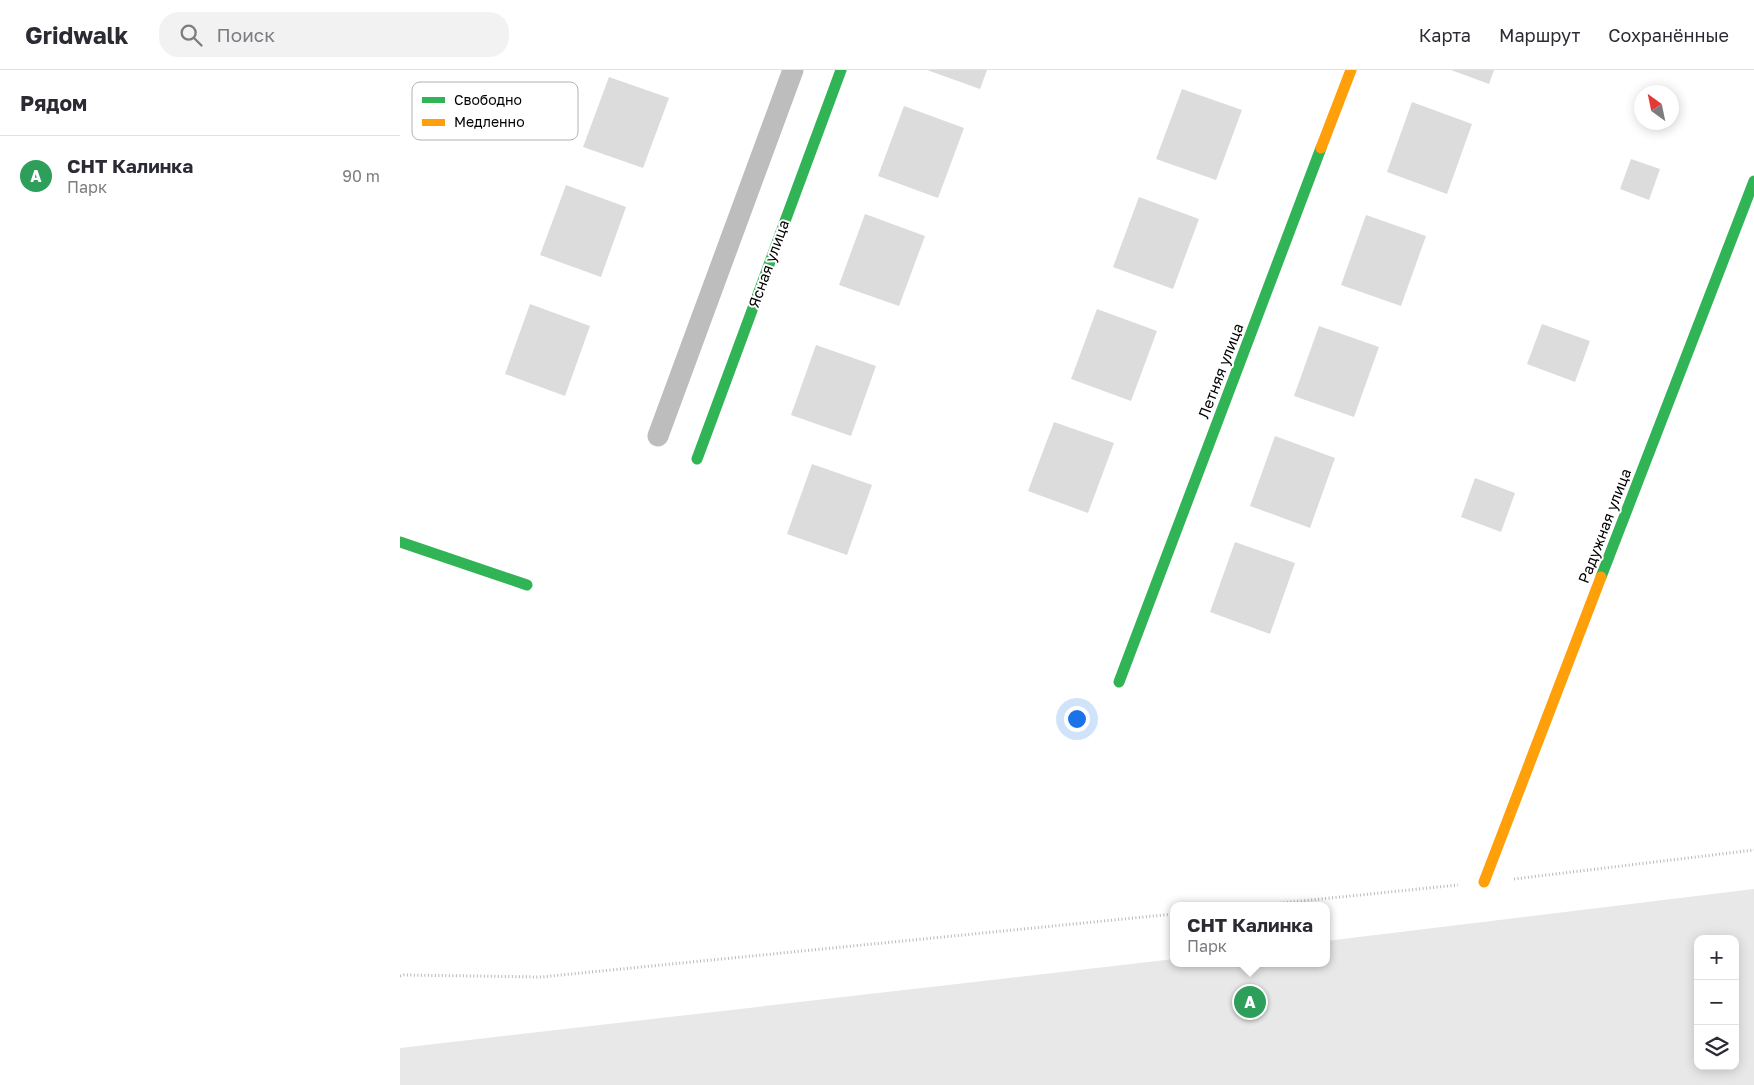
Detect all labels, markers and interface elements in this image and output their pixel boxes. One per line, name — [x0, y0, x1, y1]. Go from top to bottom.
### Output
search box — [159, 12, 509, 57]
text: Gridwalk — [25, 20, 129, 49]
icon: search — [177, 21, 205, 49]
text: Поиск — [217, 23, 275, 46]
text: Карта — [1419, 24, 1471, 46]
text: Маршрут — [1499, 24, 1580, 46]
text: Сохранённые — [1608, 24, 1729, 46]
legend — [412, 82, 578, 140]
north arrow — [1634, 85, 1679, 130]
text: Рядом — [20, 90, 87, 116]
text: Свободно — [454, 91, 522, 108]
text: Медленно — [454, 113, 525, 130]
text: СНТ Калинка — [67, 154, 193, 177]
text: A — [30, 166, 42, 186]
text: 90 m — [342, 166, 380, 186]
text: Парк — [67, 177, 107, 197]
street label: Ясная улица — [744, 217, 792, 310]
street label: Летняя улица — [1194, 320, 1246, 421]
street label: Радужная улица — [1574, 466, 1634, 586]
your location — [1064, 706, 1090, 732]
popup — [1170, 902, 1330, 967]
text: СНТ Калинка — [1187, 913, 1313, 936]
map controls — [1694, 935, 1739, 1070]
button: + — [1694, 935, 1739, 980]
text: Парк — [1187, 936, 1227, 956]
button: − — [1694, 980, 1739, 1025]
pin: A — [1234, 983, 1266, 1021]
button: layers — [1694, 1025, 1739, 1070]

